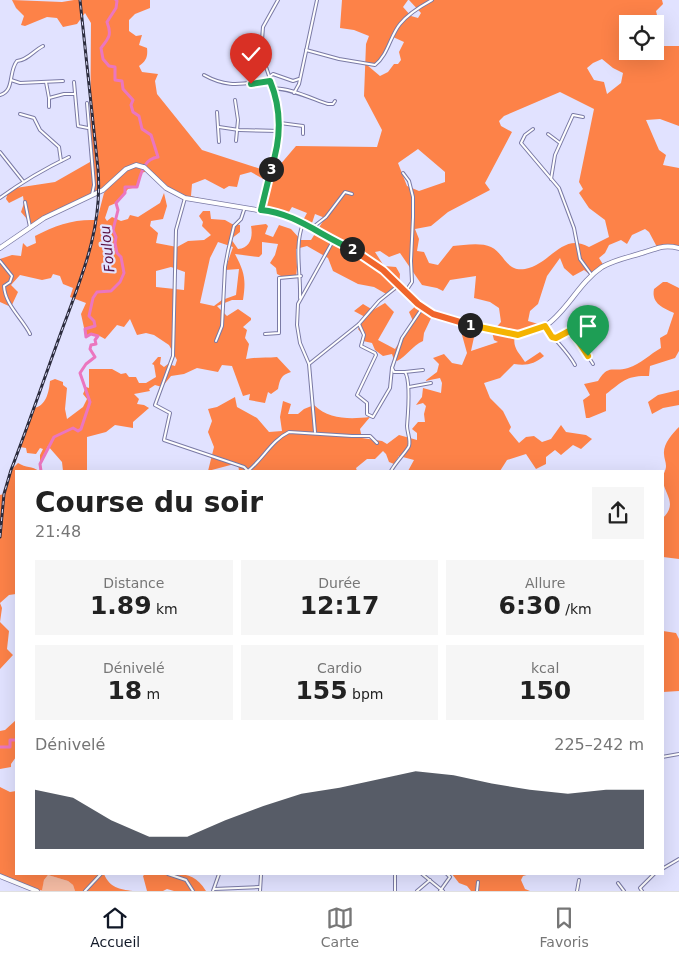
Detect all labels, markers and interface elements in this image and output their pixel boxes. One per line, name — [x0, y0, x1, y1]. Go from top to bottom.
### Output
map controls — [619, 15, 664, 60]
button: locate — [619, 15, 664, 60]
pin — [230, 33, 272, 84]
icon: check — [237, 40, 265, 68]
pin: 3 — [258, 156, 284, 182]
text: 3 — [267, 161, 276, 177]
water label: Foulou — [97, 225, 117, 273]
pin: 2 — [340, 236, 364, 262]
text: 2 — [348, 241, 357, 257]
pin — [567, 305, 609, 356]
pin: 1 — [458, 312, 482, 338]
icon: arrive — [574, 312, 602, 340]
text: 1 — [466, 317, 475, 333]
text: Course du soir — [35, 486, 263, 519]
button: share — [592, 487, 644, 539]
text: 21:48 — [35, 522, 81, 541]
text: Distance — [103, 575, 164, 591]
text: Durée — [318, 575, 361, 591]
text: Allure — [525, 575, 565, 591]
text: 1.89 — [90, 591, 152, 620]
text: 12:17 — [300, 591, 379, 620]
text: 6:30 — [499, 591, 561, 620]
text: km — [152, 601, 178, 617]
text: /km — [561, 601, 592, 617]
text: Dénivelé — [103, 660, 165, 676]
text: Cardio — [317, 660, 362, 676]
text: kcal — [531, 660, 559, 676]
text: 18 — [107, 676, 142, 705]
text: 155 — [295, 676, 348, 705]
text: 150 — [519, 676, 571, 705]
text: m — [142, 686, 160, 702]
text: bpm — [348, 686, 384, 702]
text: Dénivelé — [35, 735, 105, 754]
text: 225–242 m — [554, 735, 644, 754]
tab: Accueil — [90, 904, 140, 950]
tab: Carte — [321, 904, 359, 950]
tab: Favoris — [540, 904, 589, 950]

